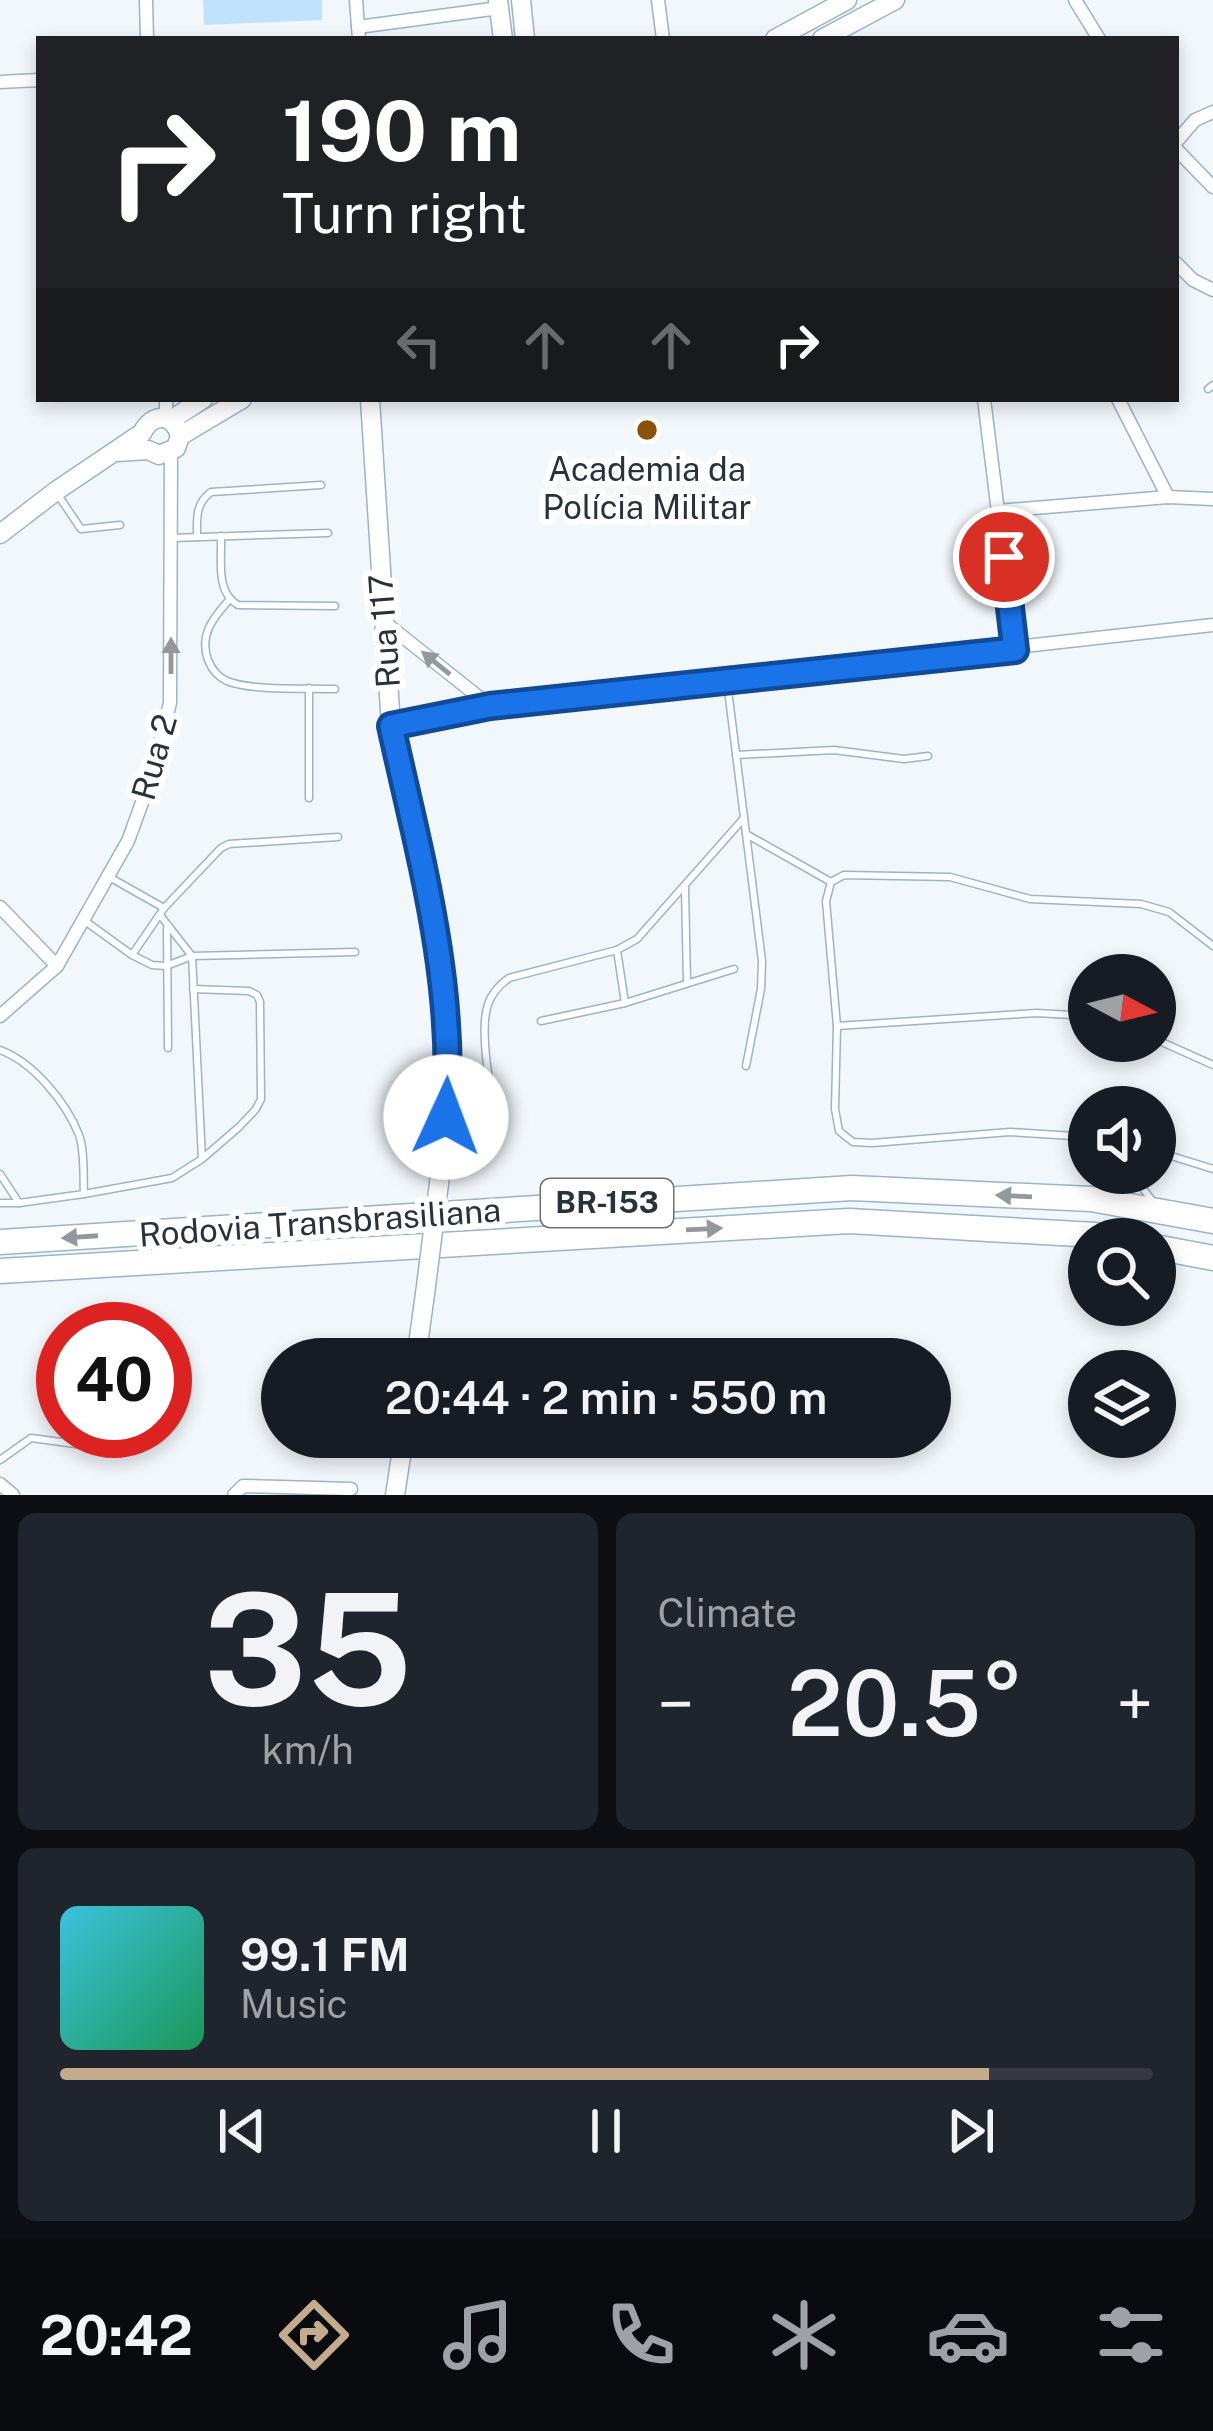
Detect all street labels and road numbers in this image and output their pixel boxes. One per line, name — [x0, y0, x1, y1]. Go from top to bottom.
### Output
street label: Rua 117 — [361, 573, 407, 689]
street label: Rua 2 — [124, 710, 184, 804]
road number: BR-153 — [541, 1179, 673, 1227]
street label: Rodovia Transbrasiliana — [138, 1190, 502, 1254]

